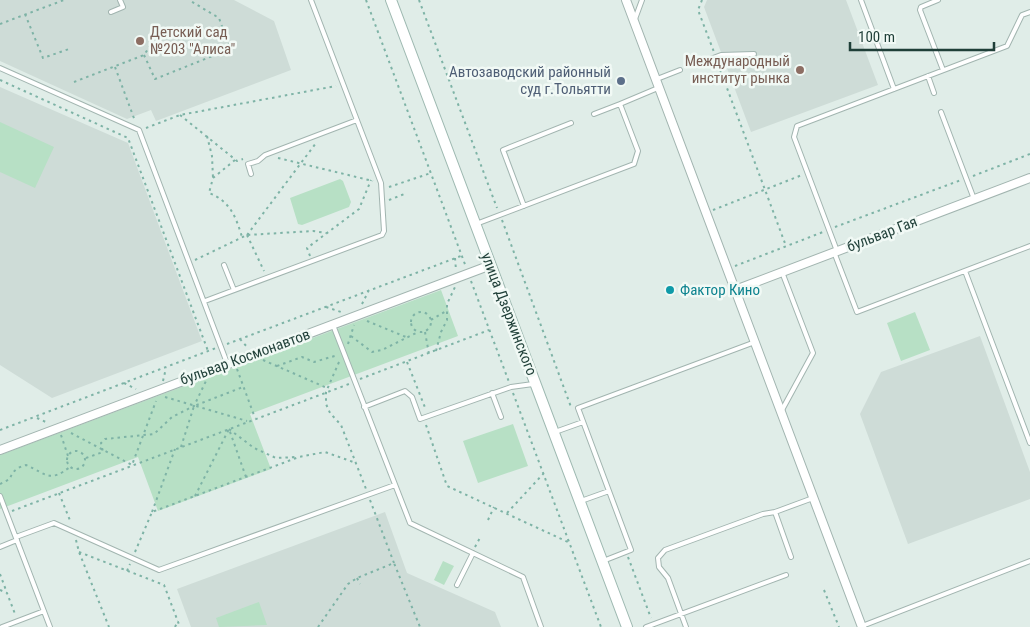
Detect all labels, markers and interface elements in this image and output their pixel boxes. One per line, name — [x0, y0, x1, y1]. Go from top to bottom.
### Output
scale bar — [850, 20, 994, 52]
place label: Детский сад №203 "Алиса" — [150, 23, 236, 58]
text: 100 m — [858, 28, 895, 46]
marker: Детский сад №203 "Алиса" — [134, 35, 146, 47]
place label: Международный институт рынка — [685, 52, 790, 87]
place label: Автозаводский районный суд г.Тольятти — [449, 63, 611, 98]
marker: Международный институт рынка — [794, 64, 806, 76]
marker: Автозаводский районный суд г.Тольятти — [615, 75, 627, 87]
street label: бульвар Гая — [844, 212, 920, 256]
street label: улица Дзержинского — [477, 250, 541, 378]
place label: Фактор Кино — [680, 281, 760, 299]
marker: Фактор Кино — [664, 284, 676, 296]
street label: бульвар Космонавтов — [178, 325, 312, 389]

